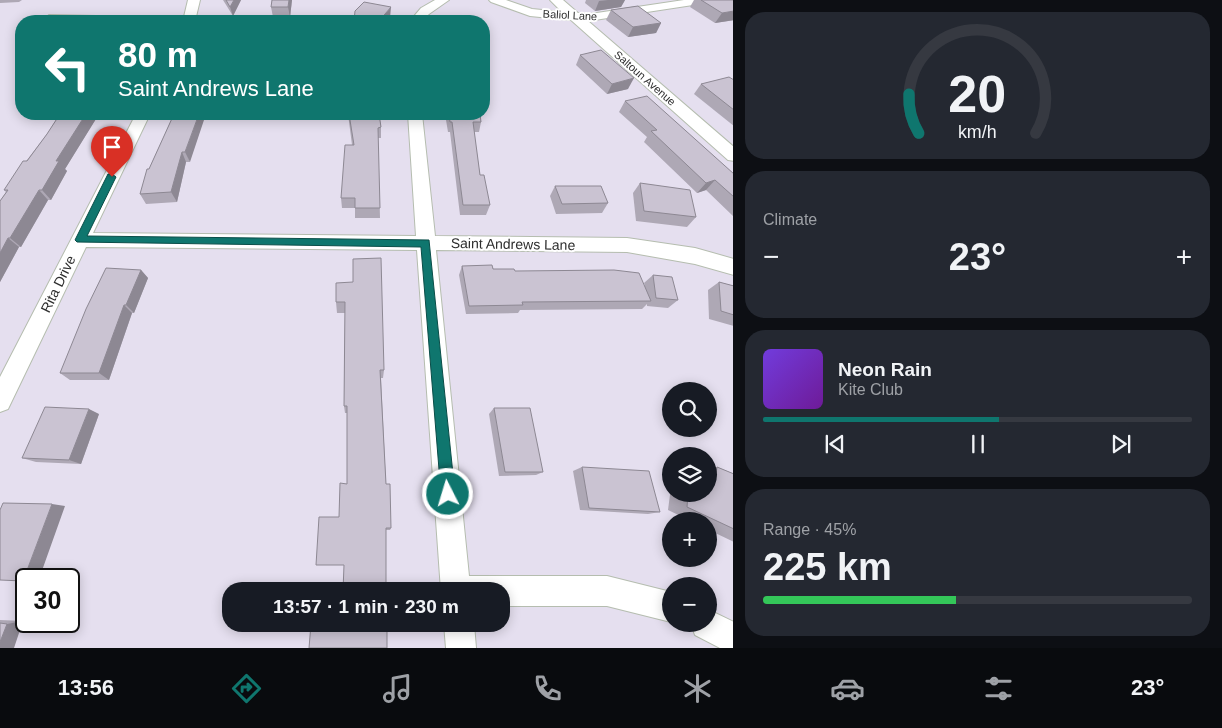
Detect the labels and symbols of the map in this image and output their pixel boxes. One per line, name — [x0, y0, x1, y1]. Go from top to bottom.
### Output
street label: Baliol Lane — [543, 8, 597, 22]
street label: Saltoun Avenue — [612, 48, 678, 108]
pin — [91, 126, 133, 177]
street label: Saint Andrews Lane — [451, 235, 576, 253]
street label: Rita Drive — [37, 253, 79, 315]
position arrow — [421, 467, 473, 519]
speed limit sign: 30 — [15, 568, 80, 633]

